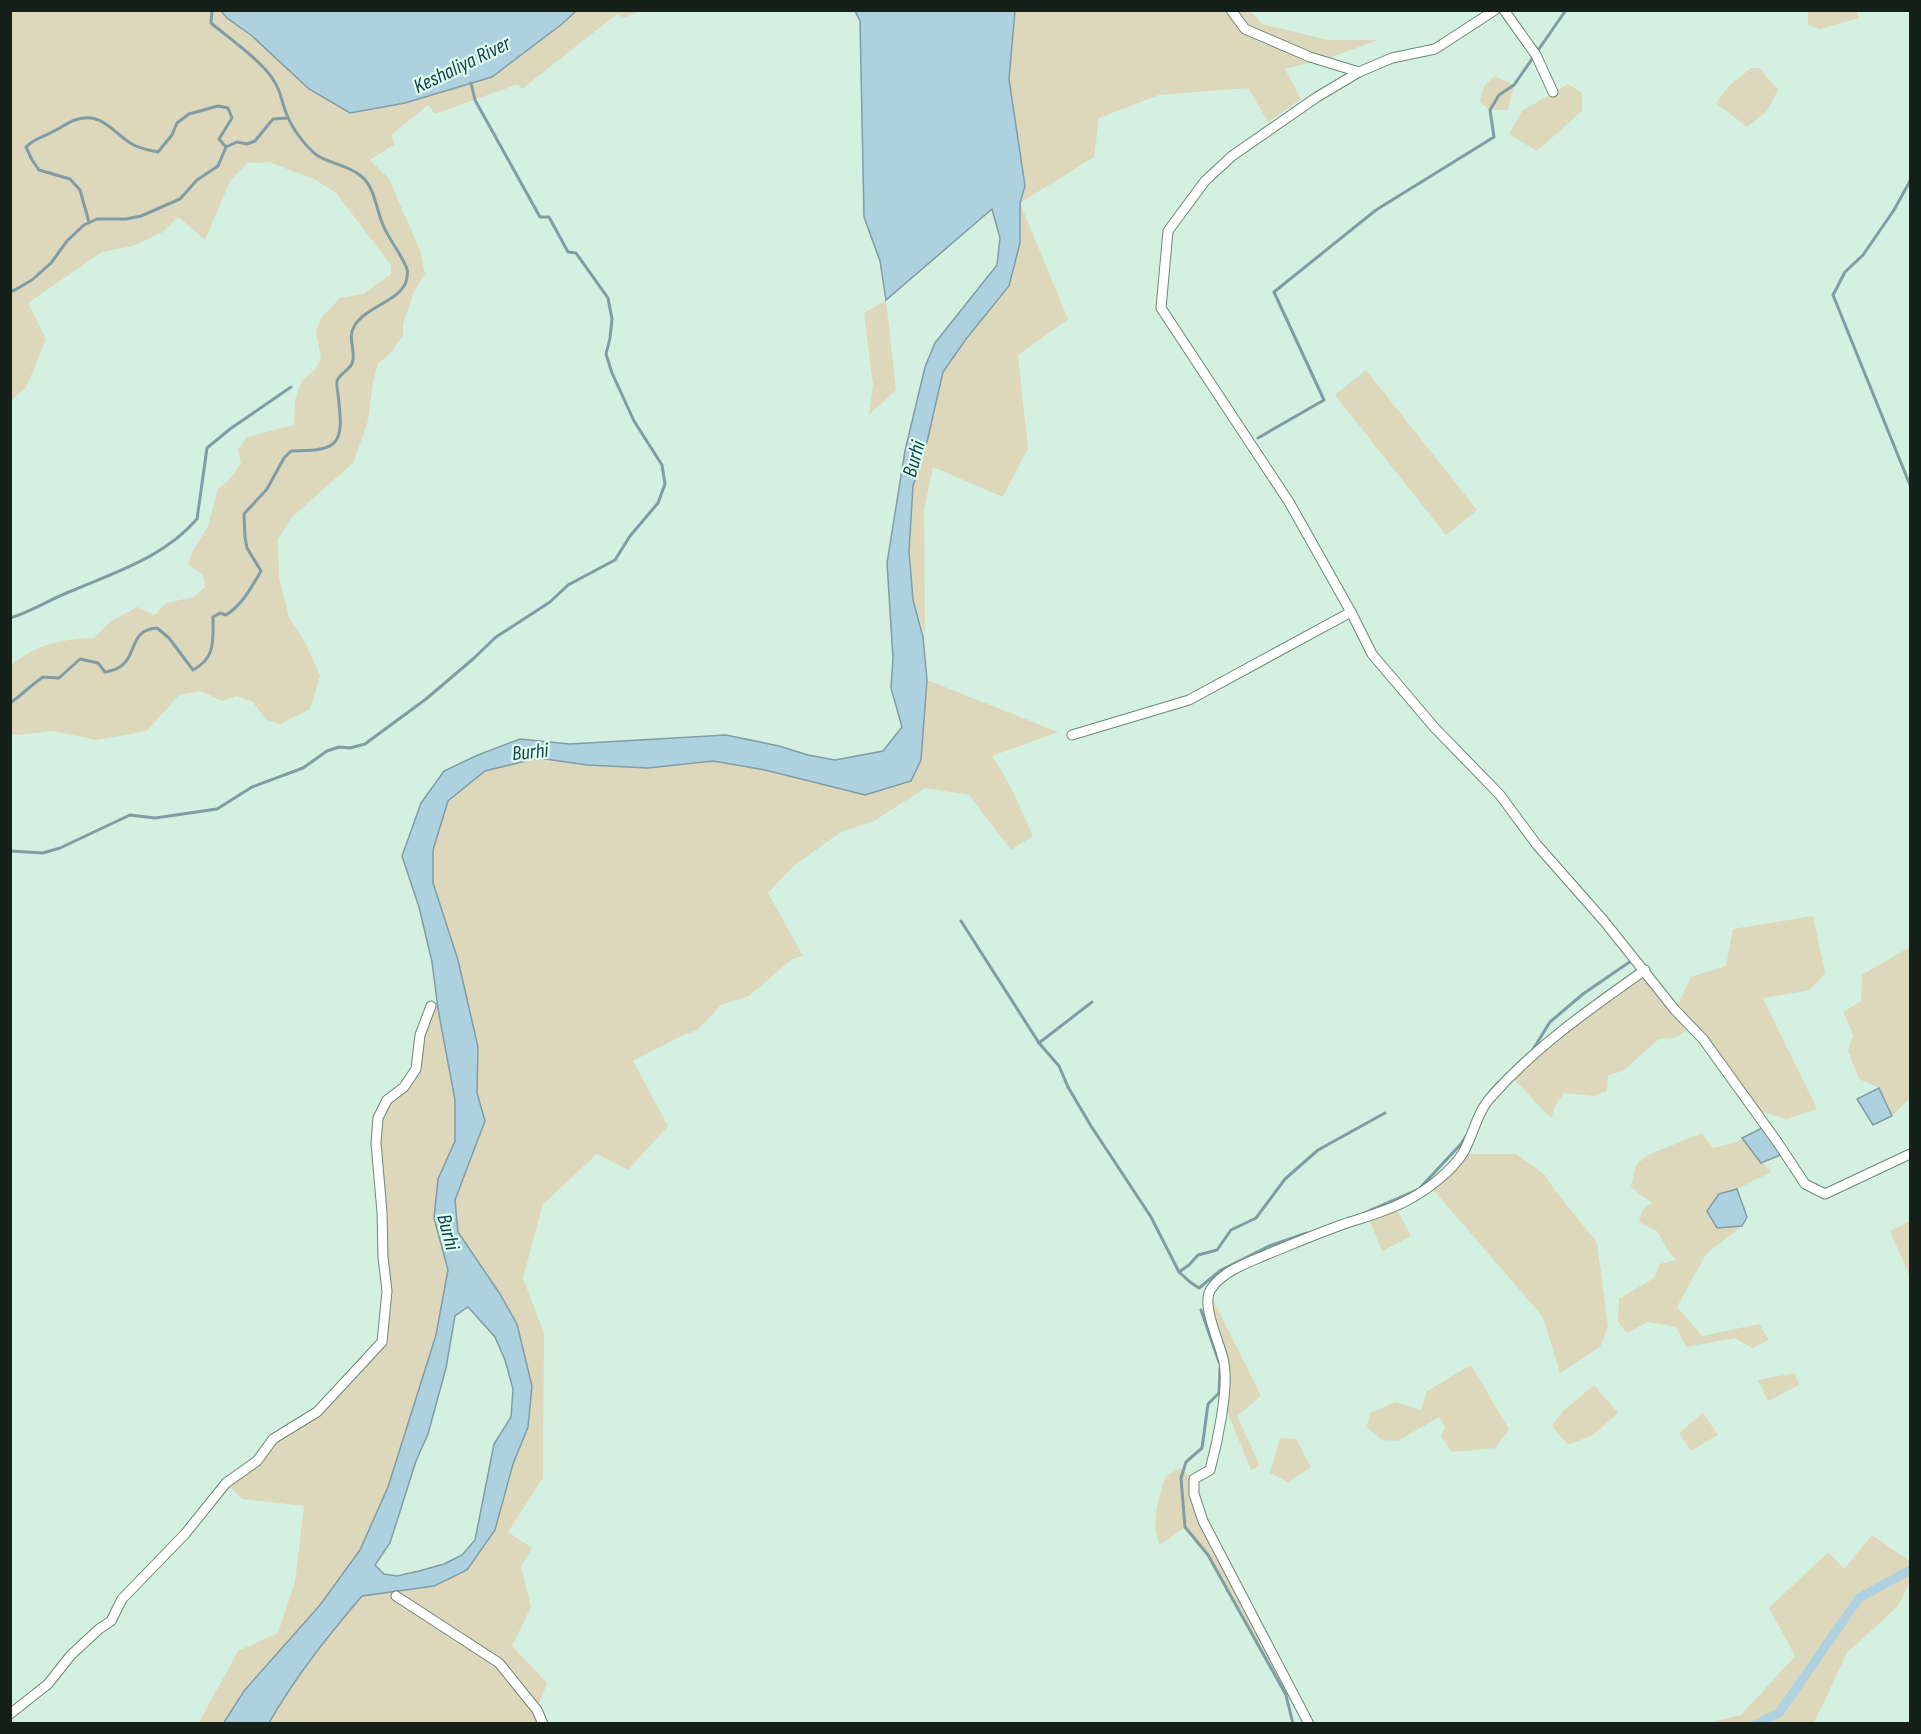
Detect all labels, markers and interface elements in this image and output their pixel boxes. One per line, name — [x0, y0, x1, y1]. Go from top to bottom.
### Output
water label: Keshaliya River — [410, 30, 515, 99]
water label: Burhi — [897, 437, 931, 480]
water label: Burhi — [511, 738, 551, 766]
water label: Burhi — [431, 1211, 465, 1254]

